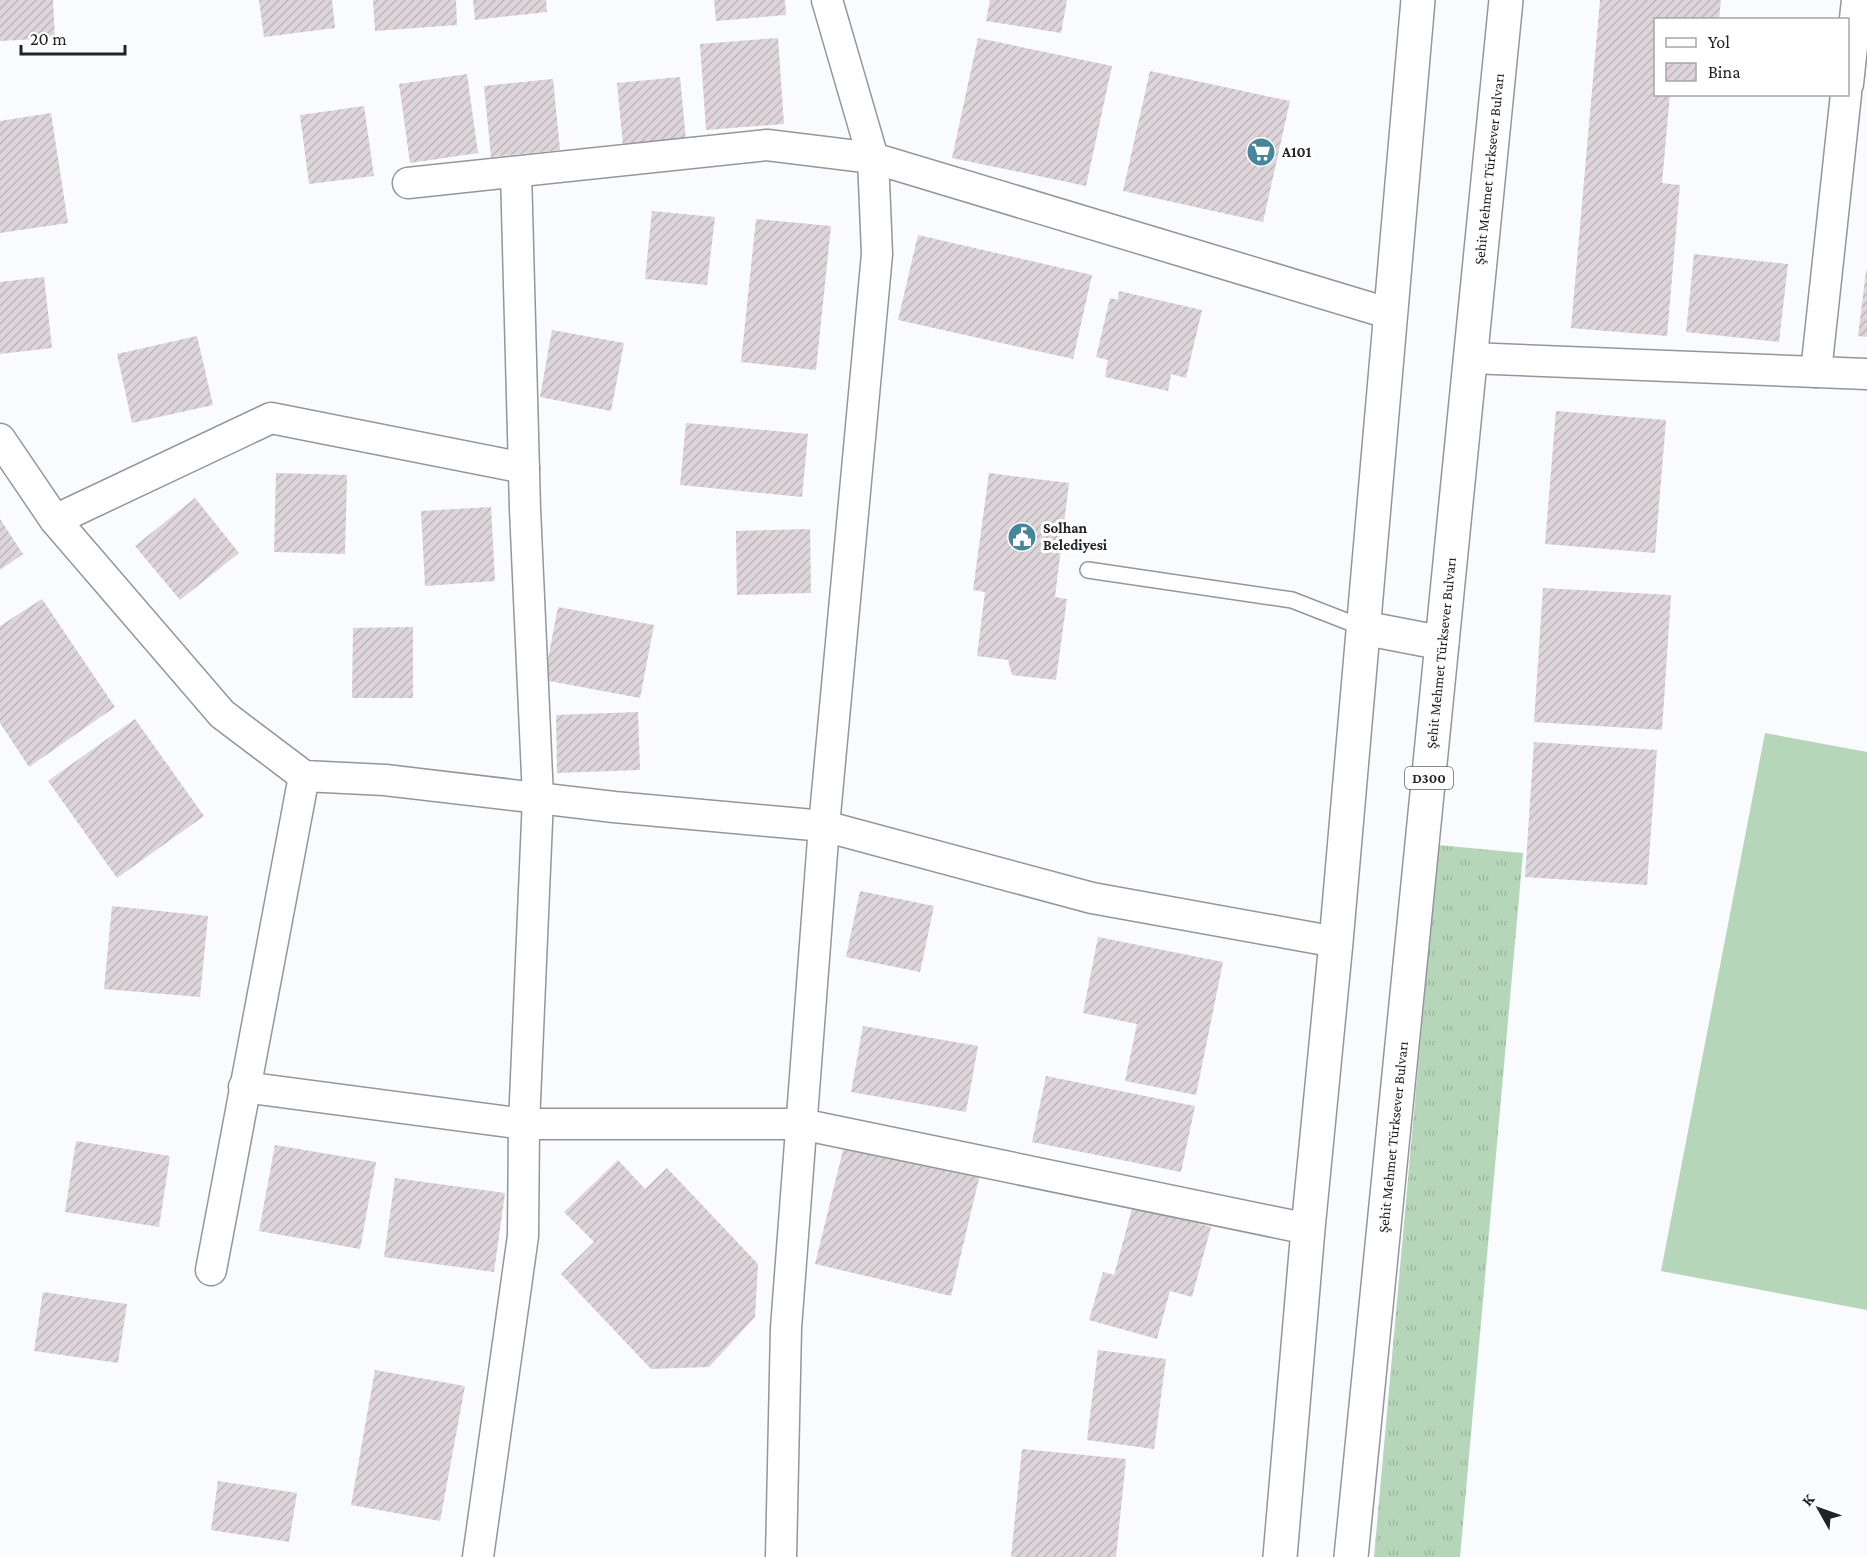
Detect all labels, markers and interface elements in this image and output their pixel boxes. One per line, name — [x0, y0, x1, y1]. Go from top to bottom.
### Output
scale bar — [21, 18, 124, 56]
legend — [1654, 18, 1849, 96]
text: 20 m — [30, 29, 67, 49]
text: Yol — [1708, 32, 1730, 52]
text: Bina — [1708, 62, 1741, 82]
street label: Şehit Mehmet Türksever Bulvarı — [1471, 72, 1508, 266]
supermarket icon: A101 — [1245, 136, 1277, 168]
place label: A101 — [1281, 144, 1312, 160]
place label: Solhan Belediyesi — [1043, 520, 1108, 553]
public building icon: Solhan Belediyesi — [1006, 521, 1038, 553]
street label: Şehit Mehmet Türksever Bulvarı — [1423, 556, 1460, 750]
road number: D300 — [1405, 767, 1453, 789]
street label: Şehit Mehmet Türksever Bulvarı — [1375, 1040, 1412, 1234]
north arrow — [1789, 1479, 1849, 1539]
text: K — [1798, 1490, 1818, 1509]

